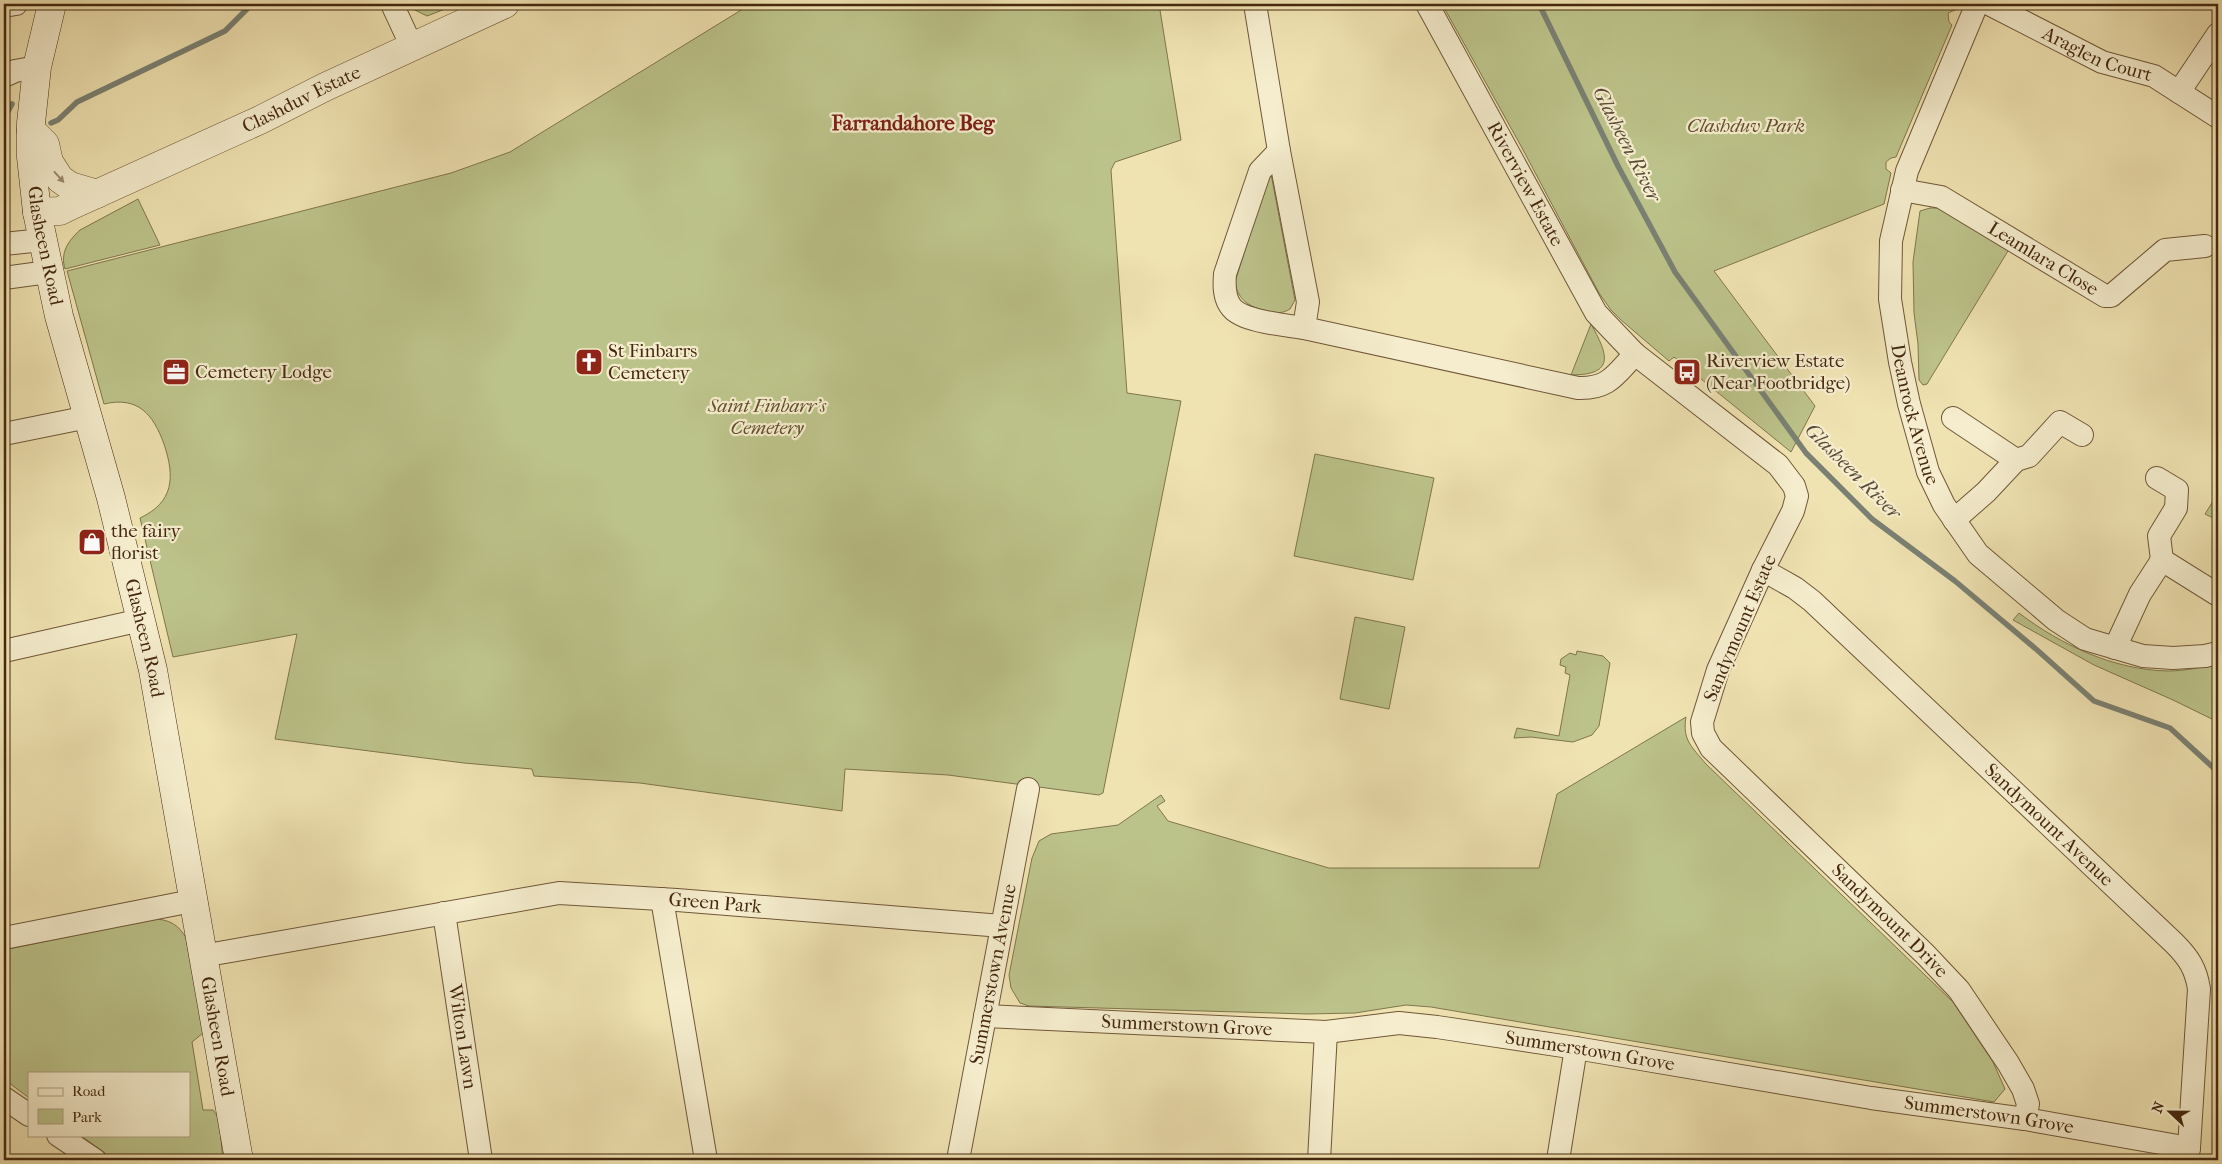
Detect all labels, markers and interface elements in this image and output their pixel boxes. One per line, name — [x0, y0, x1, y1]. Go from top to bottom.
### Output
street label: Araglen Court — [2038, 22, 2155, 86]
street label: Clashduv Estate — [239, 61, 364, 138]
water label: Glasheen River — [1588, 83, 1667, 207]
district label: Farrandahore Beg — [831, 111, 995, 135]
park label: Clashduv Park — [1687, 115, 1805, 137]
street label: Riverview Estate — [1482, 118, 1568, 250]
one-way arrow — [53, 171, 65, 183]
street label: Glasheen Road — [23, 185, 68, 308]
street label: Leamlara Close — [1984, 217, 2102, 300]
place label: St Finbarrs Cemetery — [608, 340, 697, 384]
street label: Deanrock Avenue — [1886, 342, 1944, 489]
church icon: St Finbarrs Cemetery — [574, 347, 604, 377]
place label: Riverview Estate (Near Footbridge) — [1706, 350, 1850, 394]
office icon: Cemetery Lodge — [161, 357, 191, 387]
bus stop icon: Riverview Estate (Near Footbridge) — [1672, 357, 1702, 387]
place label: Cemetery Lodge — [195, 361, 332, 383]
park label: Saint Finbarr's Cemetery — [707, 395, 827, 439]
water label: Glasheen River — [1800, 418, 1907, 525]
place label: the fairy florist — [111, 520, 182, 564]
shop icon: the fairy florist — [77, 527, 107, 557]
street label: Sandymount Estate — [1699, 551, 1781, 705]
street label: Glasheen Road — [120, 576, 169, 700]
street label: Sandymount Avenue — [1980, 759, 2118, 891]
street label: Sandymount Drive — [1827, 859, 1953, 982]
street label: Summerstown Avenue — [965, 882, 1021, 1066]
street label: Green Park — [668, 889, 763, 918]
street label: Glasheen Road — [196, 975, 239, 1099]
street label: Wilton Lawn — [444, 982, 481, 1091]
street label: Summerstown Grove — [1101, 1010, 1273, 1040]
street label: Summerstown Grove — [1504, 1026, 1676, 1076]
legend — [28, 1072, 190, 1136]
text: Road — [72, 1082, 106, 1100]
north arrow — [2144, 1086, 2194, 1136]
street label: Summerstown Grove — [1903, 1092, 2075, 1138]
text: N — [2149, 1099, 2168, 1115]
text: Park — [72, 1108, 102, 1126]

